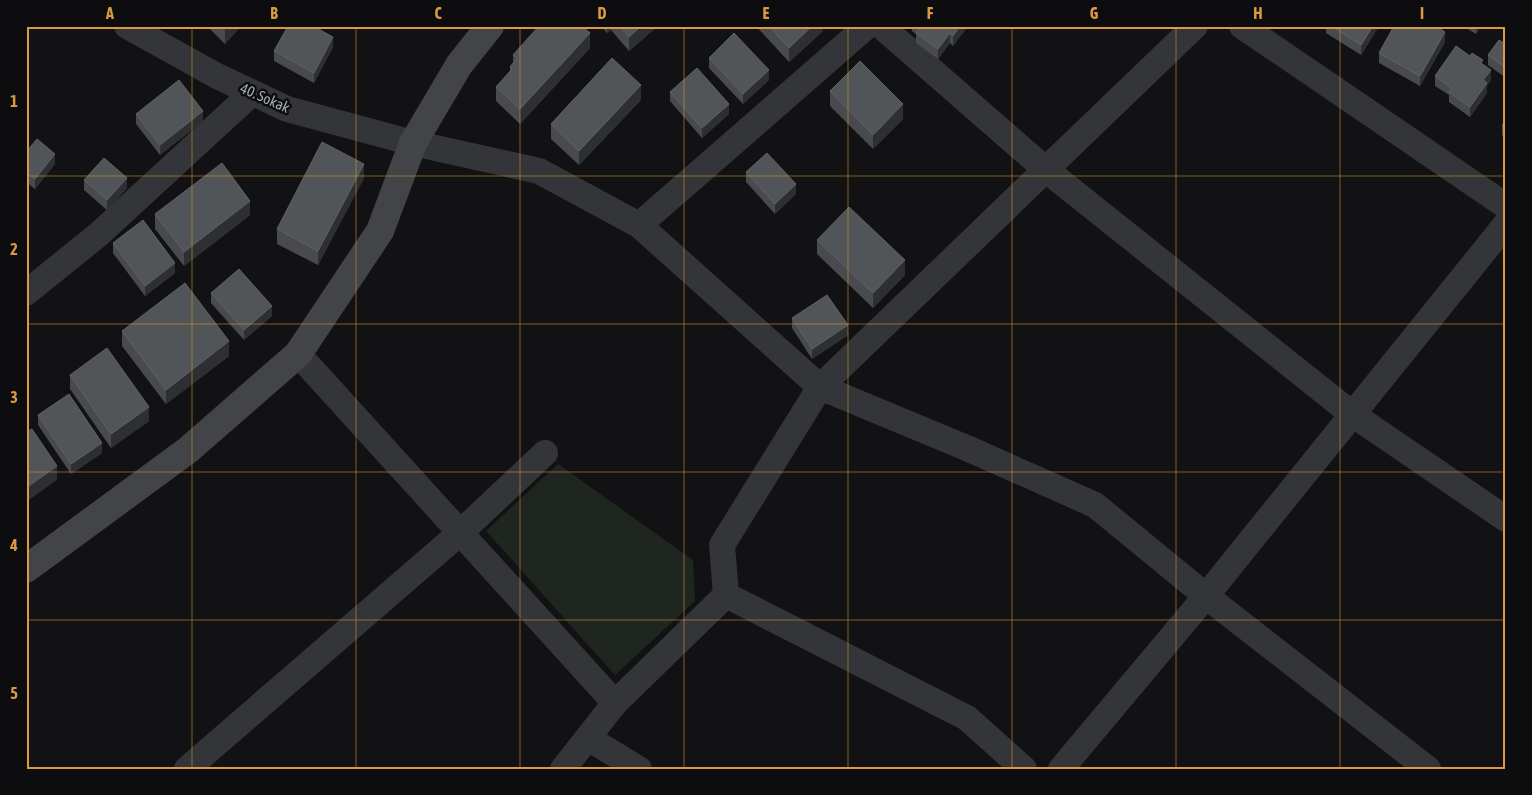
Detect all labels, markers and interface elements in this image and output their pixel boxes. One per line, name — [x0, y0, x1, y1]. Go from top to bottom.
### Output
text: A — [105, 4, 114, 22]
text: B — [270, 4, 278, 22]
text: C — [434, 4, 442, 22]
text: D — [598, 4, 607, 22]
text: E — [763, 4, 770, 22]
text: F — [927, 4, 934, 22]
text: G — [1090, 4, 1099, 22]
text: H — [1253, 4, 1263, 22]
text: I — [1420, 4, 1424, 22]
street label: 40. Sokak — [238, 79, 293, 116]
text: 1 — [10, 92, 18, 110]
text: 2 — [10, 240, 18, 258]
text: 3 — [10, 388, 18, 406]
text: 4 — [9, 536, 18, 554]
text: 5 — [10, 684, 18, 702]

